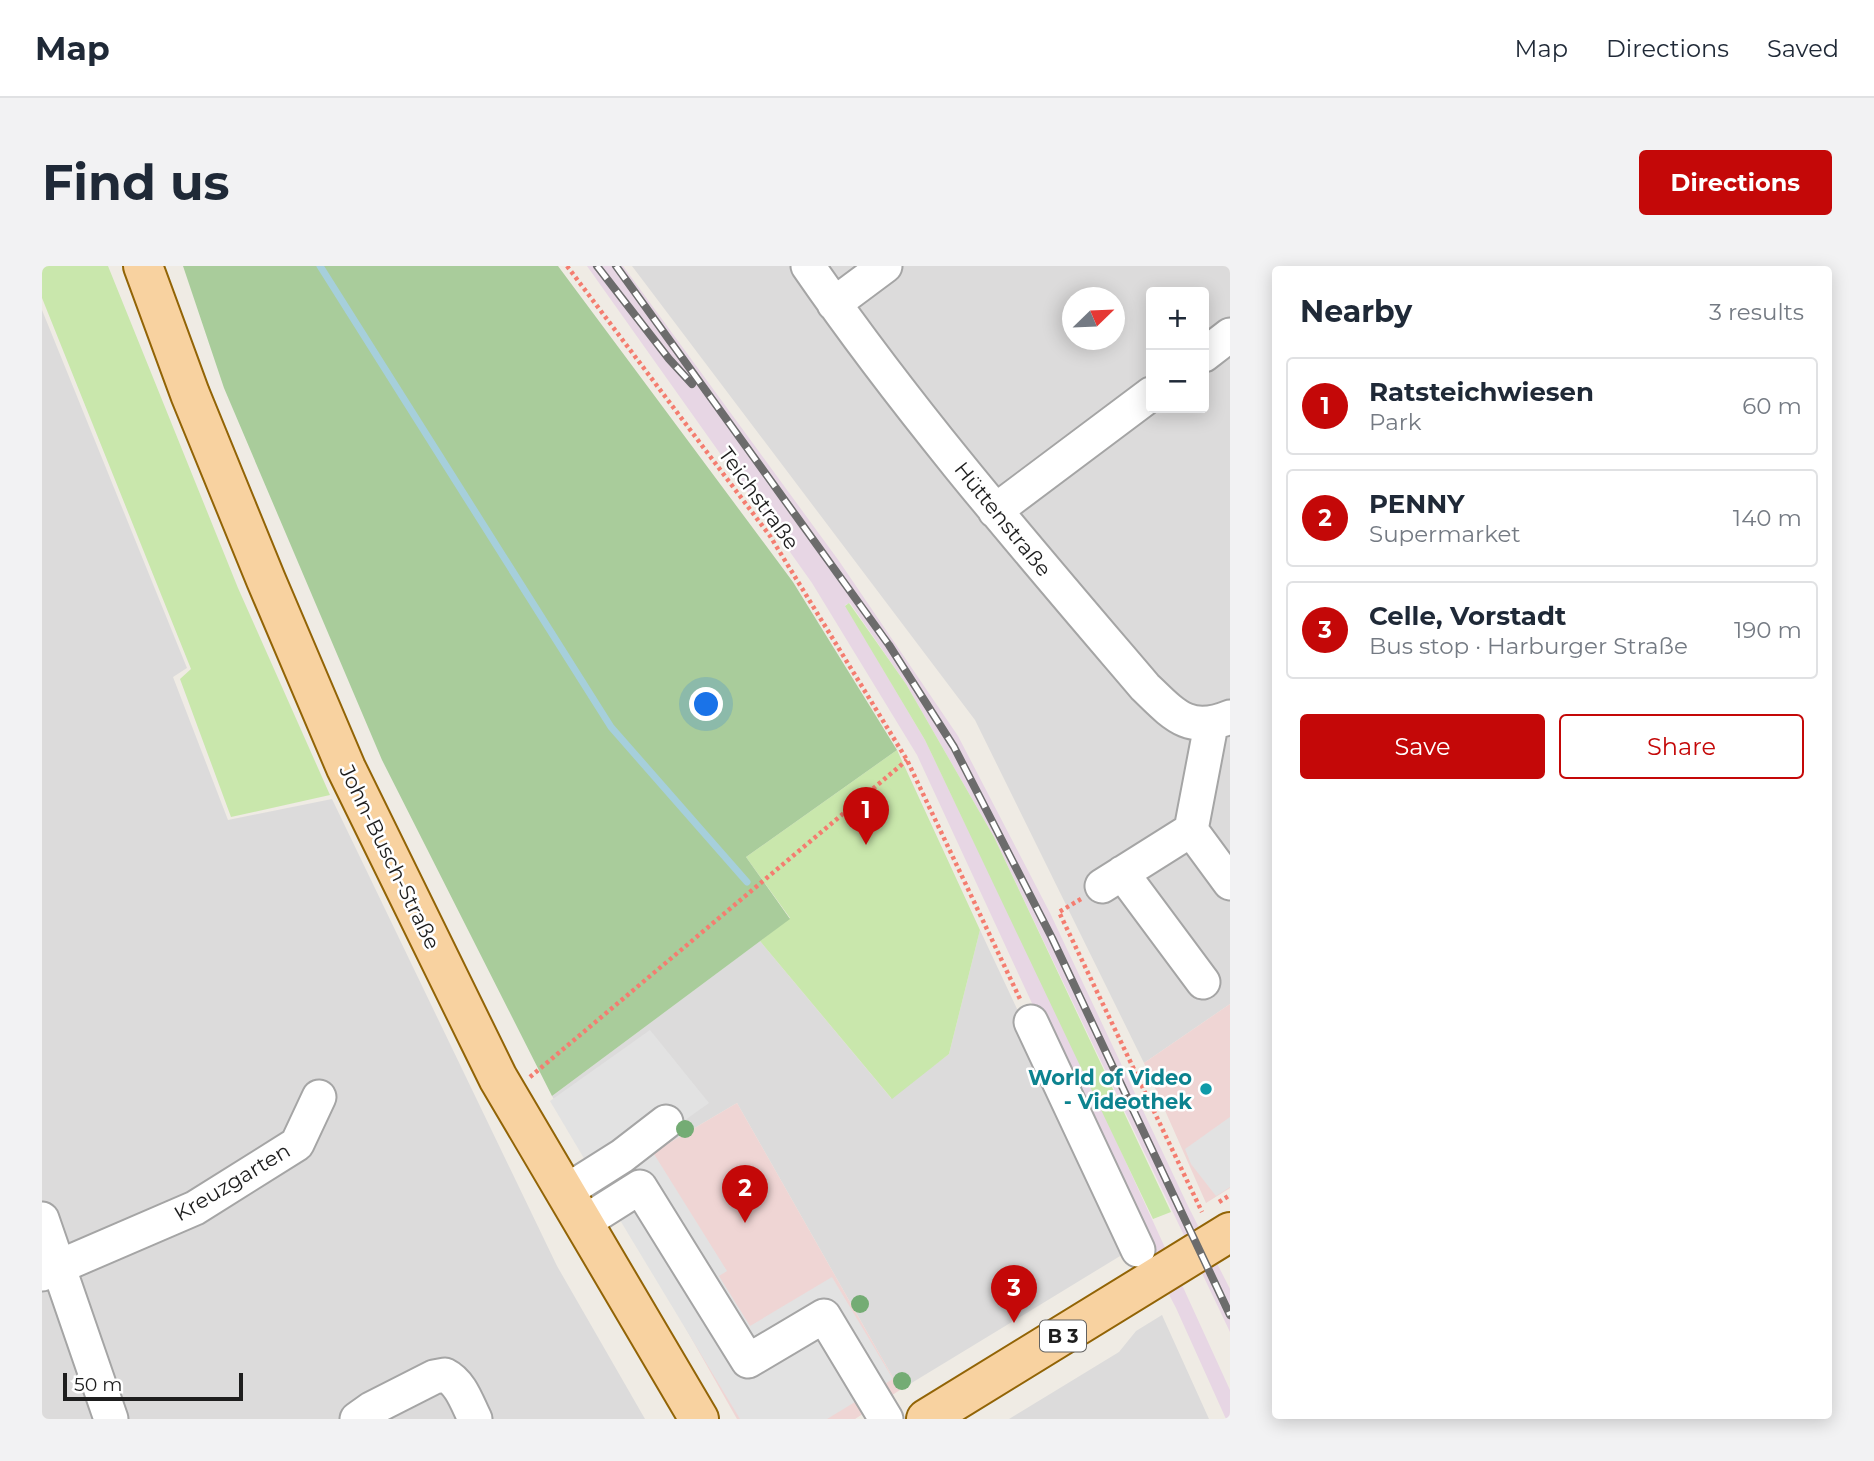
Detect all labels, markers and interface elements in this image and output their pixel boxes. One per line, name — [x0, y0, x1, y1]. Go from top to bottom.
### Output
text: Map — [35, 28, 110, 68]
text: Map — [1515, 34, 1568, 63]
text: Directions — [1606, 34, 1729, 63]
text: Saved — [1767, 34, 1839, 63]
button: Directions — [1639, 150, 1832, 215]
text: Find us — [42, 153, 230, 212]
north arrow — [1062, 287, 1125, 350]
map controls — [1146, 287, 1209, 413]
button: + — [1146, 287, 1209, 350]
text: Nearby — [1300, 293, 1412, 330]
text: 3 results — [1709, 298, 1804, 326]
button: − — [1146, 350, 1209, 413]
text: Ratsteichwiesen — [1369, 376, 1594, 408]
text: 1 — [1320, 392, 1330, 420]
text: 60 m — [1742, 392, 1802, 420]
text: Park — [1369, 408, 1422, 436]
street label: Teichstraße — [713, 442, 805, 554]
street label: Hüttenstraße — [949, 457, 1057, 581]
text: PENNY — [1369, 488, 1465, 520]
text: 2 — [1318, 504, 1332, 532]
text: 140 m — [1733, 504, 1802, 532]
text: Supermarket — [1369, 520, 1521, 548]
text: Celle, Vorstadt — [1369, 600, 1566, 632]
text: 3 — [1318, 616, 1332, 644]
text: 190 m — [1734, 616, 1802, 644]
text: Bus stop · Harburger Straße — [1369, 632, 1688, 660]
your location — [689, 687, 723, 721]
button: Save — [1300, 714, 1545, 779]
button: Share — [1559, 714, 1804, 779]
street label: John-Busch-Straße — [334, 760, 445, 953]
pin: 1 — [843, 787, 889, 845]
place label: World of Video - Videothek — [1028, 1065, 1192, 1114]
marker: World of Video - Videothek — [1198, 1081, 1214, 1097]
street label: Kreuzgarten — [170, 1138, 294, 1226]
pin: 2 — [722, 1165, 768, 1223]
pin: 3 — [991, 1265, 1037, 1323]
road number: B 3 — [1040, 1320, 1086, 1352]
scale bar — [63, 1370, 243, 1402]
text: 50 m — [74, 1373, 122, 1396]

